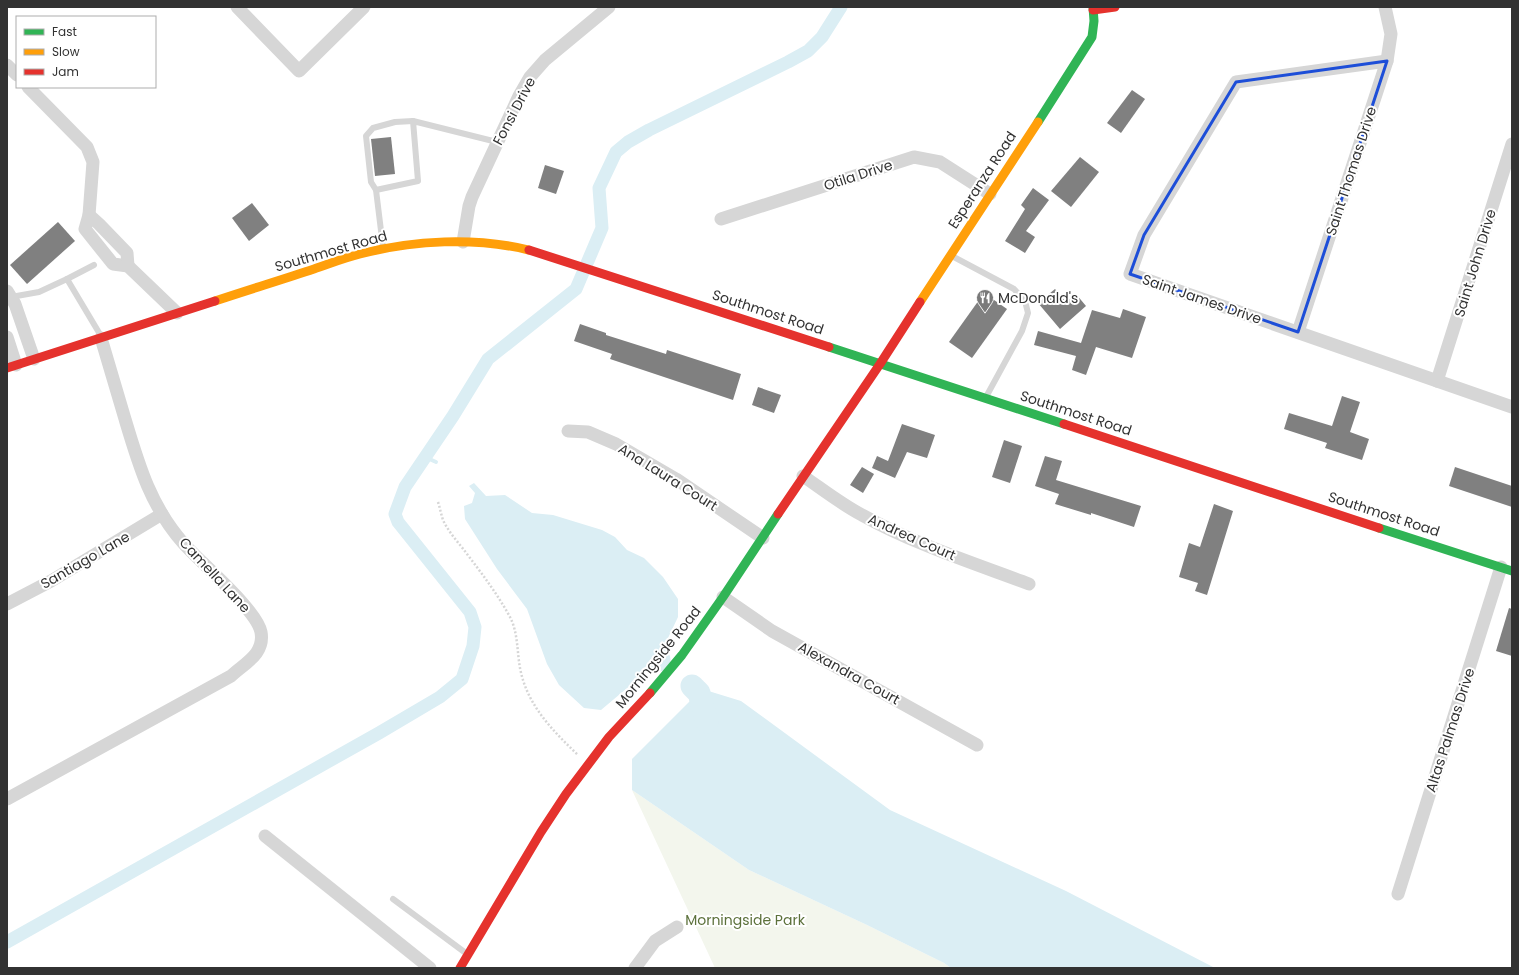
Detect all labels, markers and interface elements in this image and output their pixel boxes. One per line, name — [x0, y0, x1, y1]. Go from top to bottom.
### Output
legend — [16, 16, 156, 88]
text: Fast — [52, 23, 77, 40]
text: Slow — [52, 43, 80, 60]
text: Jam — [52, 63, 79, 80]
street label: Fonsi Drive — [488, 73, 540, 149]
street label: Saint Thomas Drive — [1321, 104, 1381, 238]
street label: Esperanza Road — [943, 127, 1021, 233]
street label: Otila Drive — [821, 154, 895, 196]
street label: Saint John Drive — [1449, 206, 1501, 320]
street label: Southmost Road — [272, 225, 390, 277]
street label: Saint James Drive — [1140, 269, 1265, 329]
street label: Southmost Road — [710, 285, 826, 339]
restaurant icon: McDonald's — [975, 288, 995, 313]
place label: McDonald's — [998, 288, 1078, 308]
street label: Southmost Road — [1018, 386, 1134, 440]
street label: Ana Laura Court — [615, 438, 721, 516]
street label: Southmost Road — [1326, 487, 1442, 541]
street label: Andrea Court — [865, 509, 959, 565]
street label: Santiago Lane — [37, 526, 134, 594]
street label: Camella Lane — [175, 533, 255, 617]
street label: Morningside Road — [611, 602, 705, 712]
street label: Alexandra Court — [794, 637, 904, 709]
street label: Altas Palmas Drive — [1420, 665, 1480, 795]
park label: Morningside Park — [685, 910, 806, 930]

